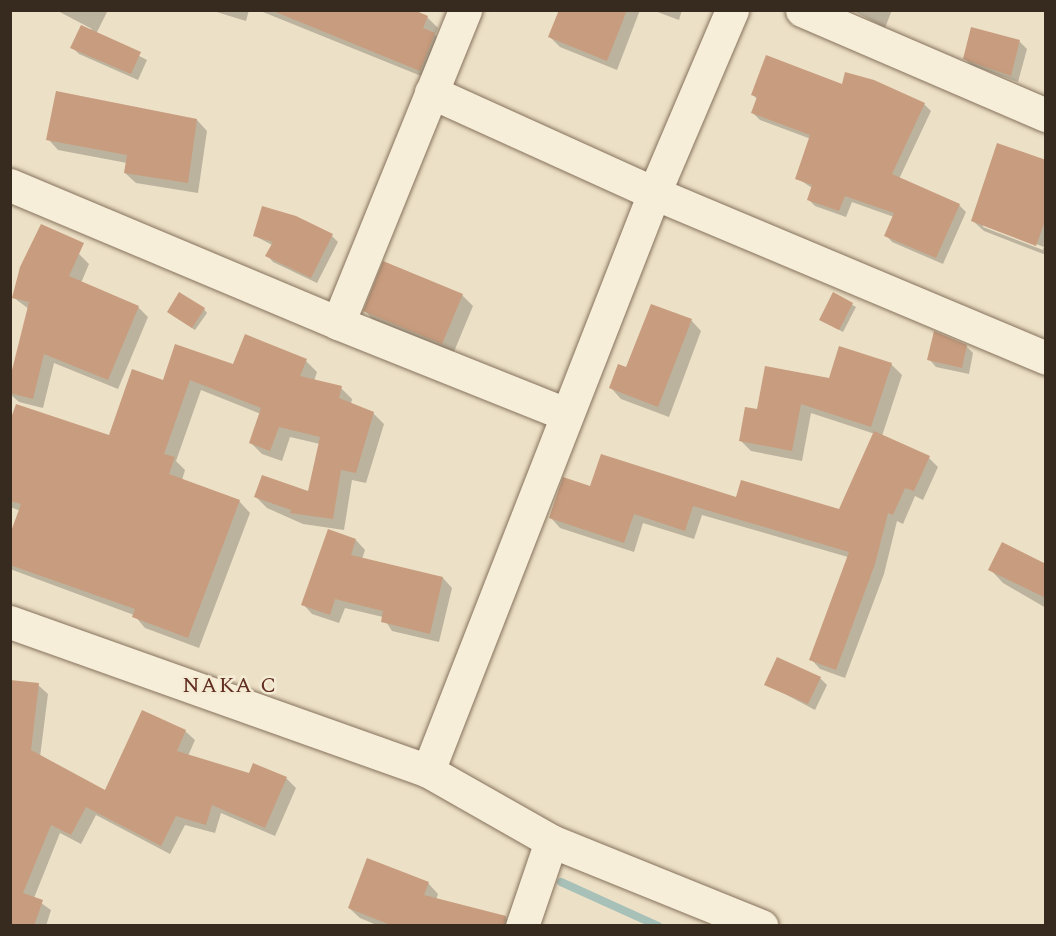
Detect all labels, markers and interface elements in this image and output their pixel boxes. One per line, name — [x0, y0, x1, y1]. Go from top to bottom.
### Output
district label: NAKA C — [182, 673, 278, 699]

